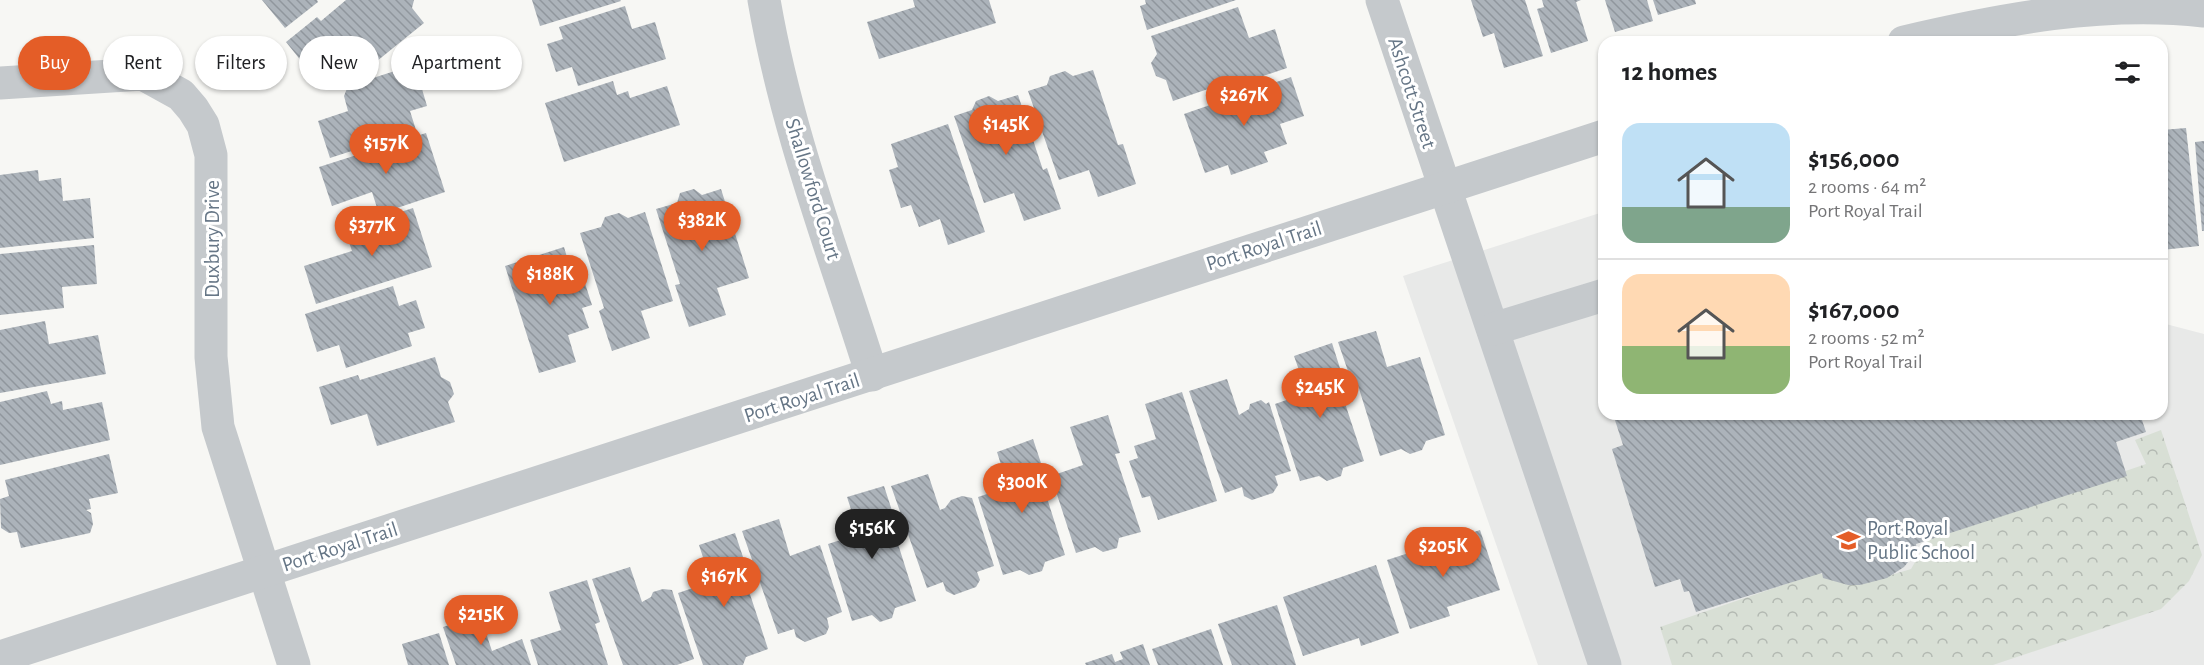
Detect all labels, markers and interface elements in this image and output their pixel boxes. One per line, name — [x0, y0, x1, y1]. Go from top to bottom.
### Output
street label: Ashcott Street — [1384, 35, 1440, 151]
chip: Buy — [18, 36, 91, 90]
chip: Rent — [103, 36, 183, 90]
chip: Filters — [195, 36, 287, 90]
chip: New — [299, 36, 379, 90]
chip: Apartment — [391, 36, 522, 90]
icon: filters — [2111, 56, 2144, 89]
text: 12 homes — [1622, 59, 1717, 85]
pin: $267K — [1202, 76, 1286, 127]
text: $267K — [1220, 85, 1268, 105]
pin: $145K — [964, 105, 1048, 156]
text: $145K — [983, 114, 1029, 134]
street label: Shallowford Court — [781, 116, 845, 263]
pin: $157K — [344, 124, 428, 175]
text: $157K — [363, 133, 409, 153]
text: $156,000 — [1808, 146, 1899, 172]
icon: home — [1670, 147, 1742, 219]
text: 2 rooms · 64 m² — [1808, 177, 1926, 197]
street label: Duxbury Drive — [202, 180, 223, 298]
pin: $382K — [660, 201, 744, 252]
text: Port Royal Trail — [1808, 201, 1923, 221]
pin: $377K — [330, 206, 414, 257]
text: $382K — [678, 210, 726, 230]
text: $377K — [349, 215, 395, 235]
street label: Port Royal Trail — [1203, 217, 1325, 275]
pin: $188K — [508, 255, 592, 306]
text: $188K — [526, 264, 574, 284]
text: $167,000 — [1808, 297, 1899, 323]
icon: home — [1670, 298, 1742, 370]
text: 2 rooms · 52 m² — [1808, 328, 1925, 348]
text: Port Royal Trail — [1808, 352, 1923, 372]
pin: $245K — [1278, 368, 1362, 419]
street label: Port Royal Trail — [741, 369, 863, 427]
text: $245K — [1296, 377, 1344, 397]
pin: $300K — [980, 463, 1064, 514]
text: $300K — [997, 472, 1047, 492]
pin: $156K — [830, 509, 914, 560]
street label: Port Royal Trail — [279, 518, 401, 576]
text: $156K — [849, 518, 895, 538]
place label: Port Royal Public School — [1867, 518, 1975, 563]
pin: $205K — [1401, 527, 1485, 578]
school or university icon: Port Royal Public School — [1836, 527, 1862, 553]
text: $205K — [1418, 536, 1468, 556]
pin: $167K — [682, 557, 766, 608]
text: $167K — [701, 566, 747, 586]
pin: $215K — [439, 595, 523, 646]
text: $215K — [458, 604, 504, 624]

